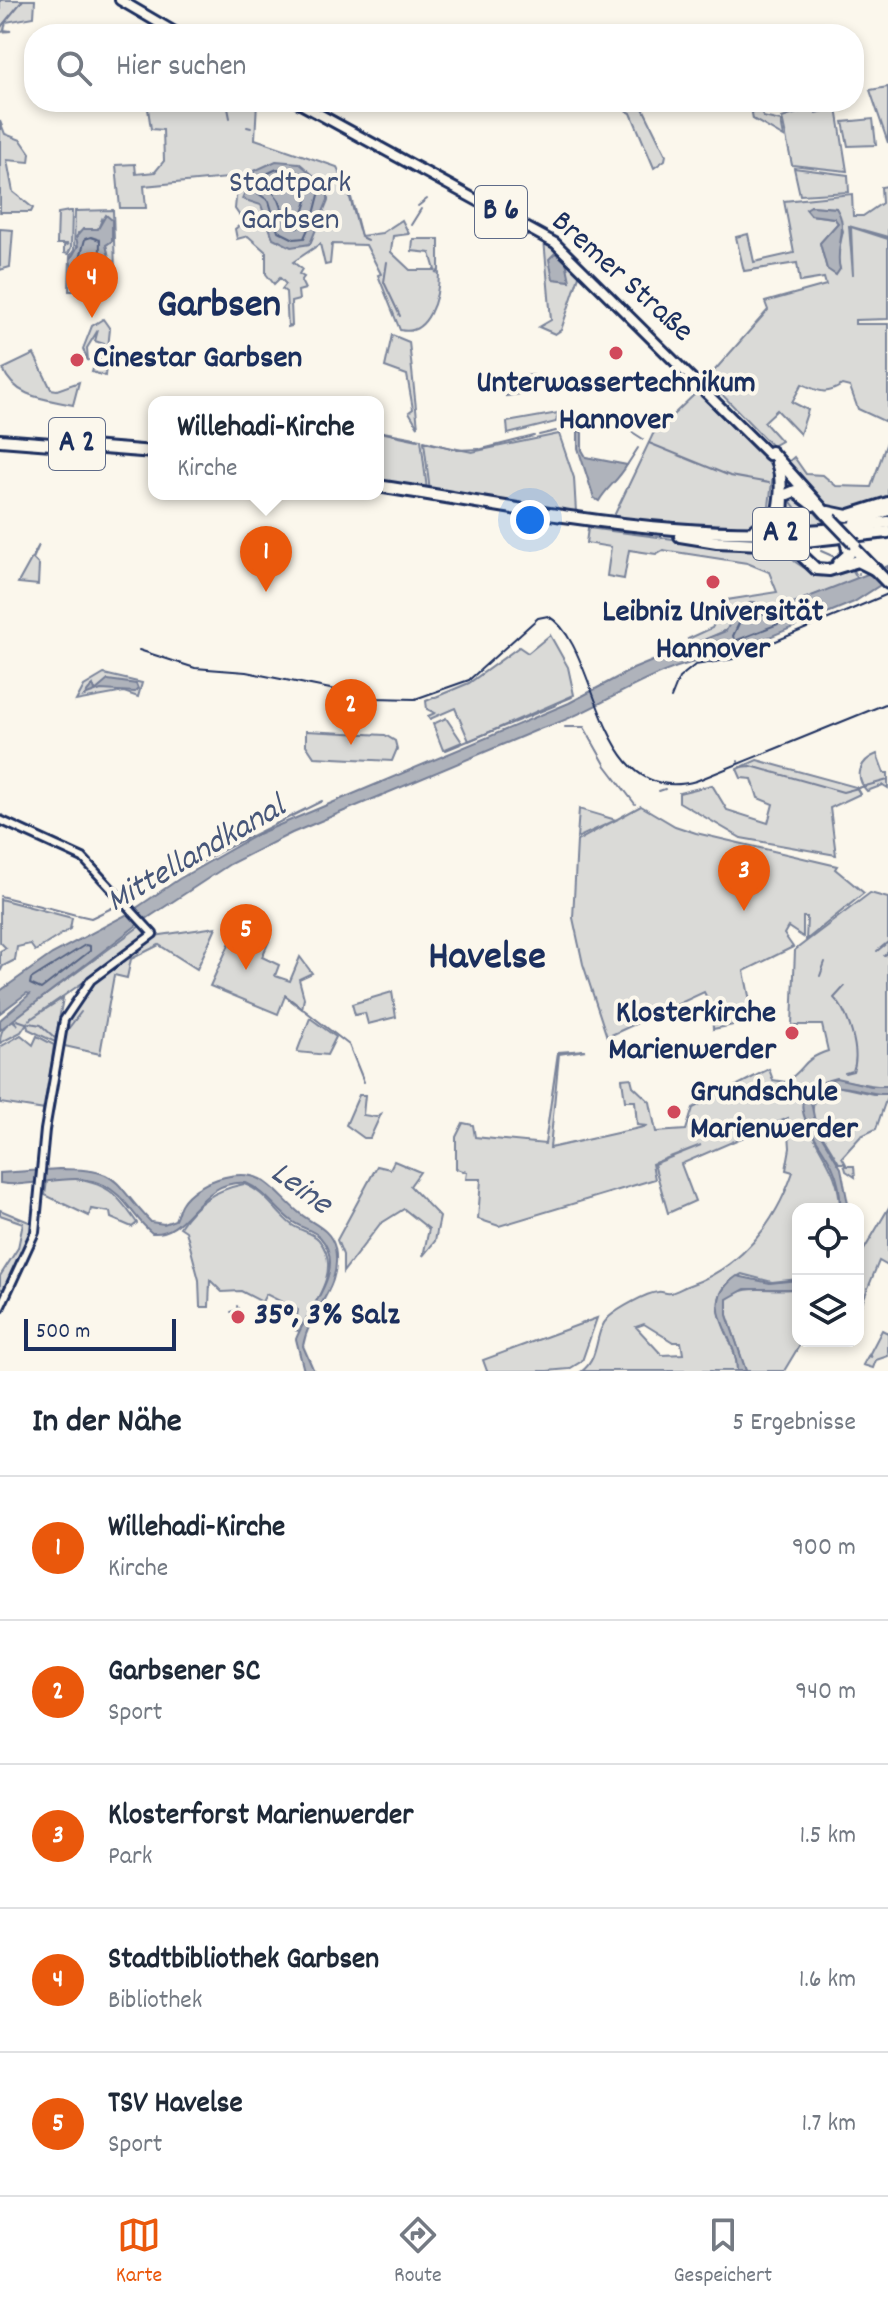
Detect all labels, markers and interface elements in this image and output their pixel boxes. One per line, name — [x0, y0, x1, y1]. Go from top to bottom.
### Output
search box — [24, 24, 864, 112]
icon: search — [52, 46, 96, 90]
text: Hier suchen — [116, 47, 246, 90]
park label: Stadtpark Garbsen — [229, 162, 351, 245]
road number: B 6 — [475, 186, 527, 238]
street label: Bremer Straße — [539, 201, 703, 355]
pin: 4 — [66, 252, 118, 318]
district label: Garbsen — [157, 279, 281, 336]
place label: Cinestar Garbsen — [93, 337, 302, 383]
marker: Unterwassertechnikum Hannover — [607, 344, 625, 362]
marker: Cinestar Garbsen — [68, 351, 86, 369]
place label: Unterwassertechnikum Hannover — [476, 362, 756, 445]
popup — [148, 396, 384, 500]
text: Willehadi-Kirche — [177, 408, 355, 451]
road number: A 2 — [49, 418, 105, 470]
text: Kirche — [177, 451, 238, 488]
your location — [510, 500, 550, 540]
road number: A 2 — [753, 508, 809, 560]
pin: 1 — [240, 526, 292, 592]
marker: Leibniz Universität Hannover — [704, 573, 722, 591]
place label: Leibniz Universität Hannover — [602, 591, 824, 674]
pin: 2 — [325, 679, 377, 745]
water label: Mittellandkanal — [98, 783, 298, 927]
pin: 3 — [718, 845, 770, 911]
pin: 5 — [220, 904, 272, 970]
district label: Havelse — [428, 931, 546, 988]
place label: Klosterkirche Marienwerder — [608, 992, 777, 1075]
marker: Klosterkirche Marienwerder — [783, 1024, 801, 1042]
place label: Grundschule Marienwerder — [690, 1071, 859, 1154]
marker: Grundschule Marienwerder — [665, 1103, 683, 1121]
water label: Leine — [259, 1151, 343, 1230]
map controls — [792, 1203, 864, 1347]
button: locate — [792, 1203, 864, 1275]
button: layers — [792, 1275, 864, 1347]
place label: 35°, 3% Salz — [254, 1294, 400, 1340]
marker: 35°, 3% Salz — [229, 1308, 247, 1326]
scale bar — [24, 1315, 176, 1351]
text: 500 m — [36, 1317, 90, 1348]
text: In der Nähe — [32, 1399, 182, 1448]
text: 5 Ergebnisse — [732, 1405, 856, 1442]
text: Willehadi-Kirche — [108, 1508, 285, 1551]
text: 1 — [55, 1530, 61, 1567]
text: 900 m — [792, 1530, 856, 1567]
text: Kirche — [108, 1551, 168, 1588]
text: Garbsener SC — [108, 1652, 260, 1695]
text: 2 — [52, 1674, 64, 1711]
text: 940 m — [795, 1674, 856, 1711]
text: Sport — [108, 1695, 162, 1732]
text: Klosterforst Marienwerder — [108, 1796, 413, 1839]
text: 3 — [52, 1818, 64, 1855]
text: 1.5 km — [799, 1818, 856, 1855]
text: Park — [108, 1839, 152, 1876]
text: Stadtbibliothek Garbsen — [108, 1940, 379, 1983]
text: 4 — [53, 1962, 63, 1999]
text: 1.6 km — [799, 1962, 856, 1999]
text: Bibliothek — [108, 1983, 202, 2020]
text: TSV Havelse — [108, 2084, 243, 2127]
text: 5 — [52, 2106, 64, 2143]
text: 1.7 km — [802, 2106, 856, 2143]
text: Sport — [108, 2127, 162, 2164]
tab: Karte — [116, 2213, 162, 2292]
tab: Route — [394, 2213, 442, 2292]
tab: Gespeichert — [673, 2213, 772, 2292]

